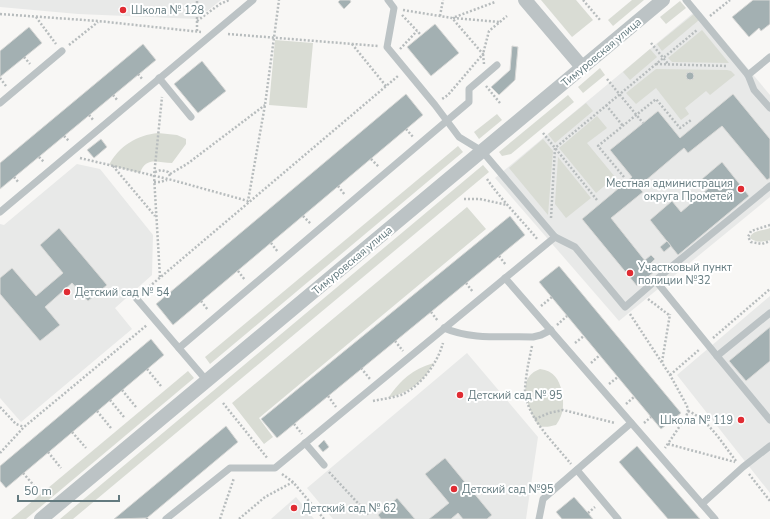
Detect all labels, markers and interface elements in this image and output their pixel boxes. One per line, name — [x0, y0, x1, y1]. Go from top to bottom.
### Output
place label: Школа № 128 — [131, 3, 204, 18]
marker: Школа № 128 — [118, 5, 128, 15]
street label: Тимуровская улица — [558, 14, 645, 90]
place label: Местная администрация округа Прометей — [606, 176, 733, 204]
marker: Местная администрация округа Прометей — [736, 184, 746, 194]
street label: Тимуровская улица — [309, 222, 396, 298]
place label: Участковый пункт полиции №32 — [637, 260, 732, 288]
marker: Участковый пункт полиции №32 — [625, 268, 635, 278]
place label: Детский сад № 54 — [75, 285, 170, 300]
marker: Детский сад № 54 — [62, 287, 72, 297]
place label: Детский сад № 95 — [468, 388, 563, 403]
marker: Детский сад № 95 — [455, 390, 465, 400]
place label: Школа № 119 — [660, 413, 733, 428]
marker: Школа № 119 — [736, 415, 746, 425]
scale bar — [18, 477, 119, 503]
place label: Детский сад №95 — [462, 482, 554, 497]
text: 50 m — [24, 483, 52, 499]
marker: Детский сад №95 — [449, 484, 459, 494]
place label: Детский сад № 62 — [302, 501, 396, 516]
marker: Детский сад № 62 — [289, 503, 299, 513]

